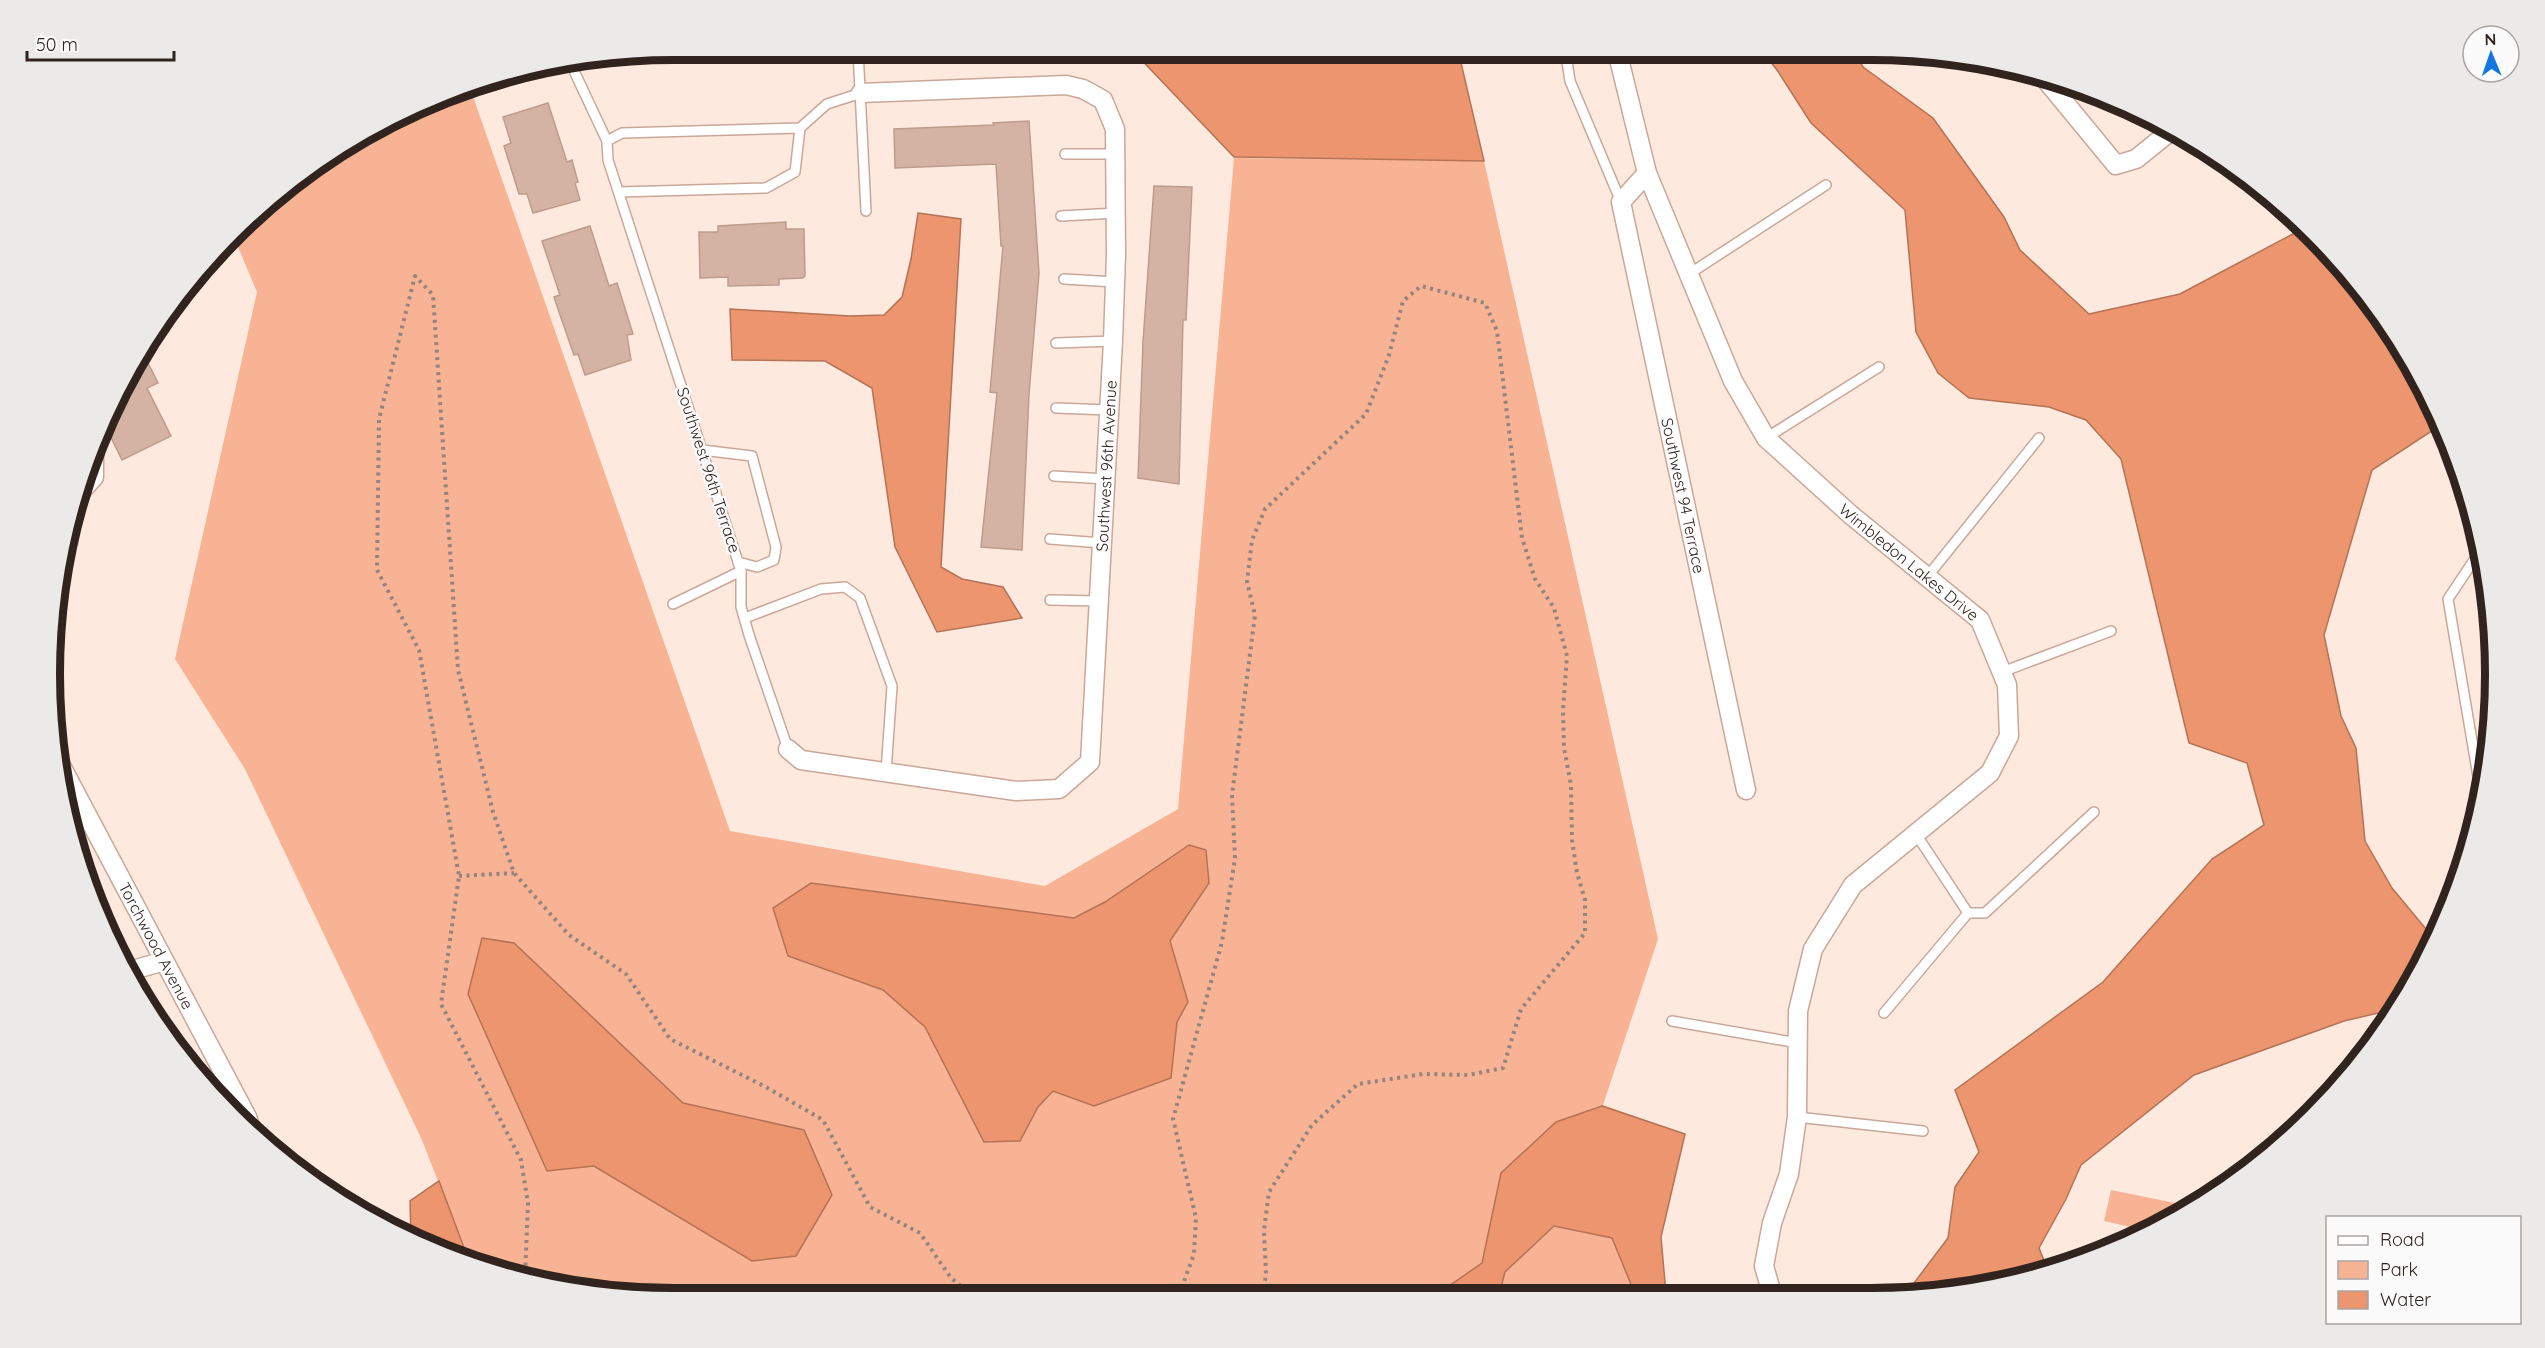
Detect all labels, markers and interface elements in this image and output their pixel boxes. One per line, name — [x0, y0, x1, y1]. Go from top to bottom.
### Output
scale bar — [27, 24, 174, 62]
north arrow — [2461, 24, 2521, 84]
text: N — [2484, 29, 2497, 49]
text: 50 m — [36, 33, 78, 56]
street label: Southwest 96th Avenue — [1092, 379, 1121, 552]
street label: Southwest 96th Terrace — [673, 385, 745, 555]
street label: Southwest 94 Terrace — [1657, 416, 1710, 575]
street label: Wimbledon Lakes Drive — [1835, 499, 1983, 625]
street label: Torchwood Avenue — [114, 879, 198, 1013]
legend — [2326, 1216, 2521, 1324]
text: Road — [2380, 1228, 2425, 1251]
text: Park — [2380, 1258, 2418, 1281]
text: Water — [2380, 1288, 2431, 1311]

